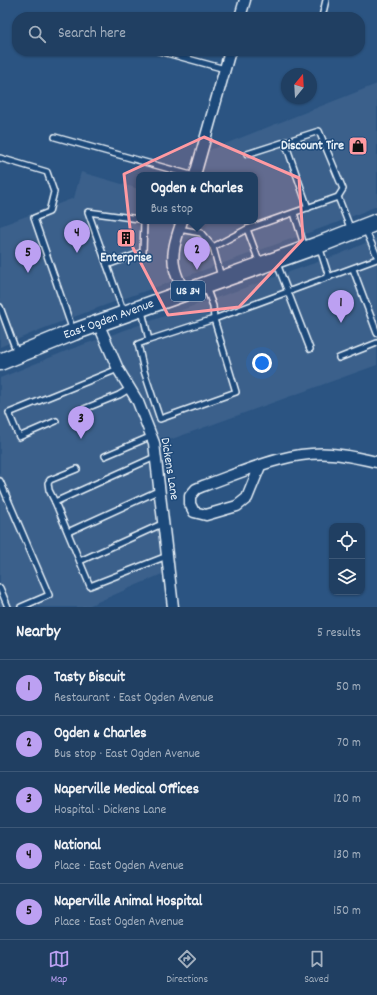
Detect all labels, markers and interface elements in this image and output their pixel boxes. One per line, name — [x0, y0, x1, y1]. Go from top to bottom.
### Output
search box — [12, 12, 365, 56]
icon: search — [26, 23, 48, 45]
text: Search here — [58, 23, 126, 45]
north arrow — [281, 68, 317, 104]
shop icon: Discount Tire — [347, 135, 369, 157]
place label: Discount Tire — [281, 137, 344, 156]
popup — [136, 172, 258, 224]
text: Ogden & Charles — [151, 178, 243, 200]
text: Bus stop — [151, 200, 193, 219]
pin: 4 — [64, 220, 90, 253]
building icon: Enterprise — [115, 227, 137, 249]
pin: 2 — [184, 237, 210, 270]
pin: 5 — [15, 240, 41, 273]
place label: Enterprise — [100, 249, 152, 268]
road number: US 34 — [171, 281, 205, 301]
pin: 1 — [328, 290, 354, 323]
street label: East Ogden Avenue — [61, 295, 157, 345]
your location — [252, 353, 272, 373]
pin: 3 — [68, 406, 94, 439]
street label: Dickens Lane — [155, 436, 183, 502]
map controls — [329, 523, 365, 595]
button: locate — [329, 523, 365, 559]
button: layers — [329, 559, 365, 595]
text: Nearby — [16, 621, 60, 645]
text: 5 results — [317, 624, 361, 643]
text: Tasty Biscuit — [54, 667, 125, 689]
text: 1 — [28, 678, 30, 697]
text: 50 m — [336, 678, 361, 697]
text: Restaurant · East Ogden Avenue — [54, 689, 213, 708]
text: Ogden & Charles — [54, 723, 147, 745]
text: 2 — [26, 734, 32, 753]
text: 70 m — [337, 734, 361, 753]
text: Bus stop · East Ogden Avenue — [54, 745, 200, 764]
text: Naperville Medical Offices — [54, 779, 199, 801]
text: 3 — [26, 790, 32, 809]
text: 120 m — [333, 790, 361, 809]
text: Hospital · Dickens Lane — [54, 801, 166, 820]
text: National — [54, 835, 101, 857]
text: 4 — [26, 846, 32, 865]
text: 130 m — [333, 846, 361, 865]
text: Place · East Ogden Avenue — [54, 857, 184, 876]
text: Naperville Animal Hospital — [54, 891, 202, 913]
text: 5 — [26, 902, 32, 921]
text: 150 m — [333, 902, 361, 921]
text: Place · East Ogden Avenue — [54, 913, 184, 932]
tab: Map — [48, 948, 70, 988]
tab: Directions — [166, 948, 208, 988]
tab: Saved — [304, 948, 329, 988]

